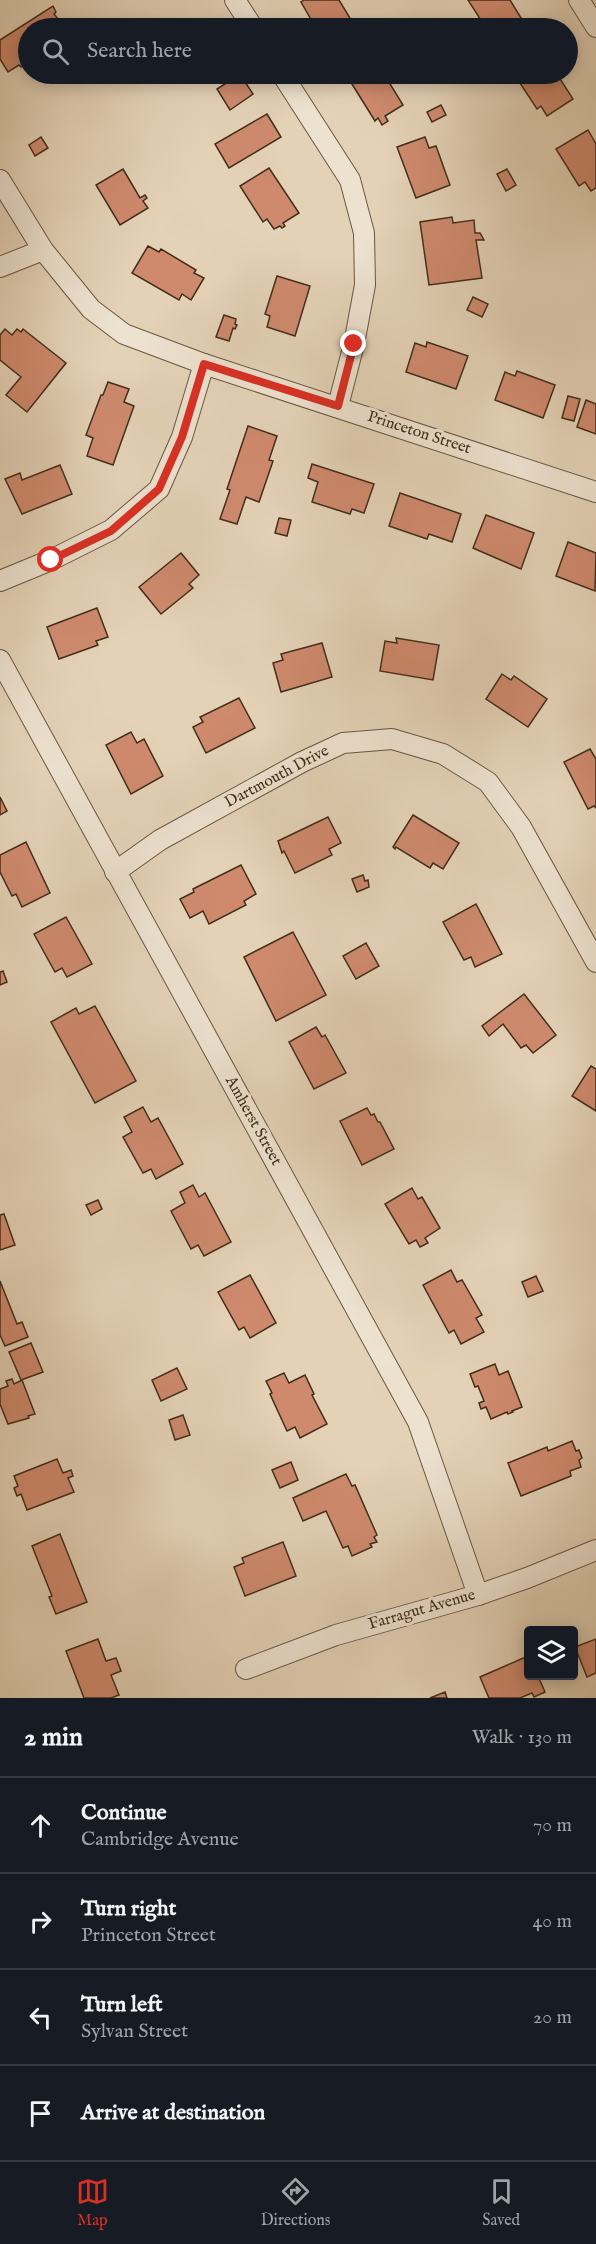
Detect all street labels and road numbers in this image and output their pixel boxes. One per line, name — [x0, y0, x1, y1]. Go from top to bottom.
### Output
street label: Princeton Street — [365, 407, 474, 459]
street label: Dartmouth Drive — [222, 741, 332, 813]
street label: Amherst Street — [220, 1072, 286, 1170]
street label: Farragut Avenue — [366, 1585, 478, 1635]

